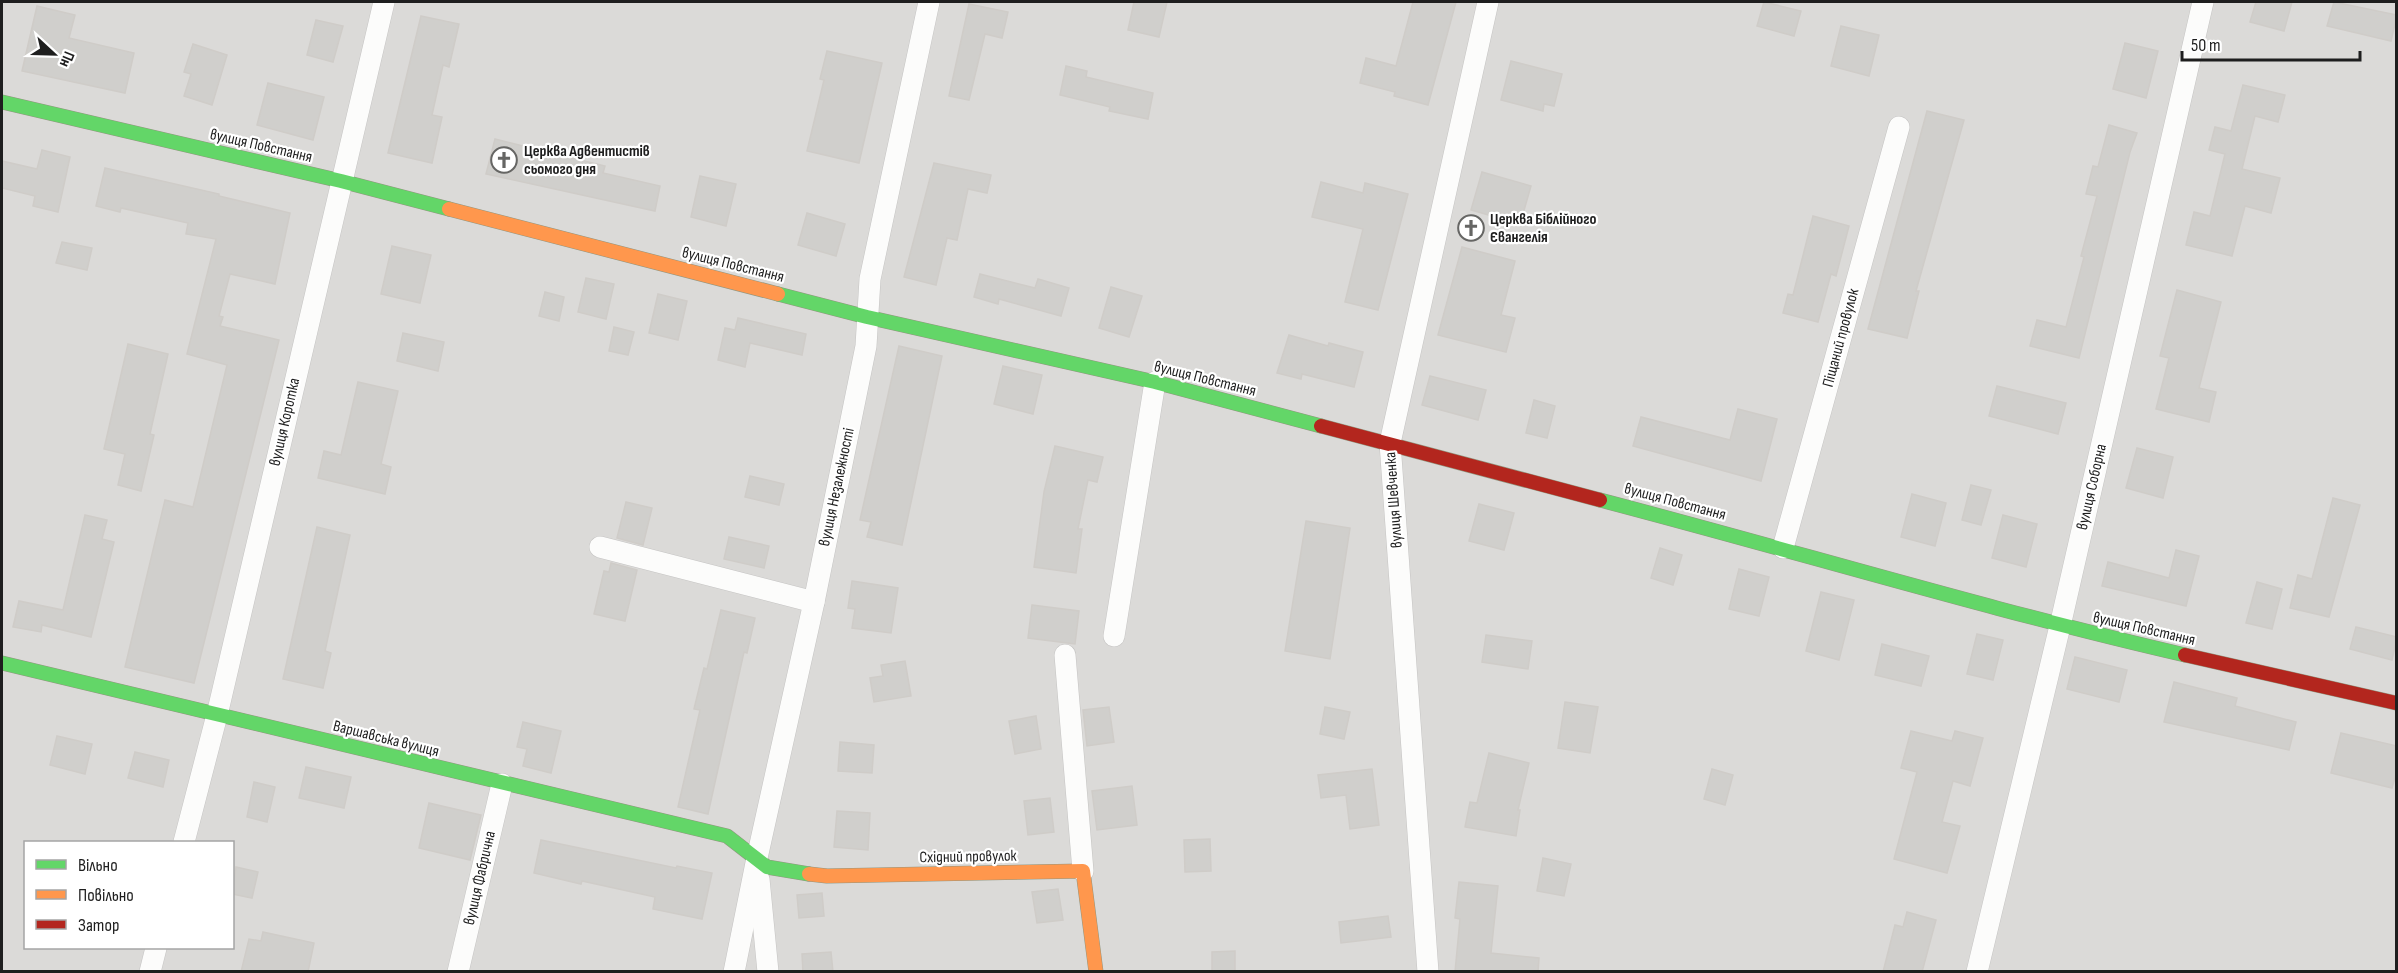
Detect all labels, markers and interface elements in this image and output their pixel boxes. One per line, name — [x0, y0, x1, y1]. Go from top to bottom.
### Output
north arrow — [24, 24, 84, 84]
scale bar — [2182, 24, 2360, 62]
text: 50 m — [2191, 35, 2221, 56]
text: Пн — [55, 48, 78, 70]
street label: вулиця Повстання — [208, 125, 314, 167]
place label: Церква Адвентистів сьомого дня — [524, 142, 650, 179]
church icon: Церква Адвентистів сьомого дня — [489, 145, 519, 175]
place label: Церква Біблійного Євангелія — [1490, 210, 1597, 247]
church icon: Церква Біблійного Євангелія — [1456, 213, 1486, 243]
street label: вулиця Повстання — [680, 243, 786, 287]
street label: Піщаний провулок — [1819, 286, 1864, 389]
street label: вулиця Повстання — [1152, 357, 1258, 401]
street label: вулиця Коротка — [266, 376, 304, 468]
street label: вулиця Незалежності — [815, 426, 859, 548]
street label: вулиця Соборна — [2073, 442, 2111, 532]
street label: вулиця Шевченка — [1381, 451, 1407, 549]
street label: вулиця Повстання — [1622, 479, 1728, 525]
street label: вулиця Повстання — [2091, 608, 2197, 650]
street label: Варшавська вулиця — [331, 717, 441, 761]
street label: вулиця Фабрична — [460, 829, 500, 927]
legend — [24, 841, 234, 949]
street label: Східний провулок — [919, 847, 1018, 867]
text: Вільно — [78, 855, 118, 876]
text: Повільно — [78, 885, 134, 906]
text: Затор — [78, 915, 119, 936]

